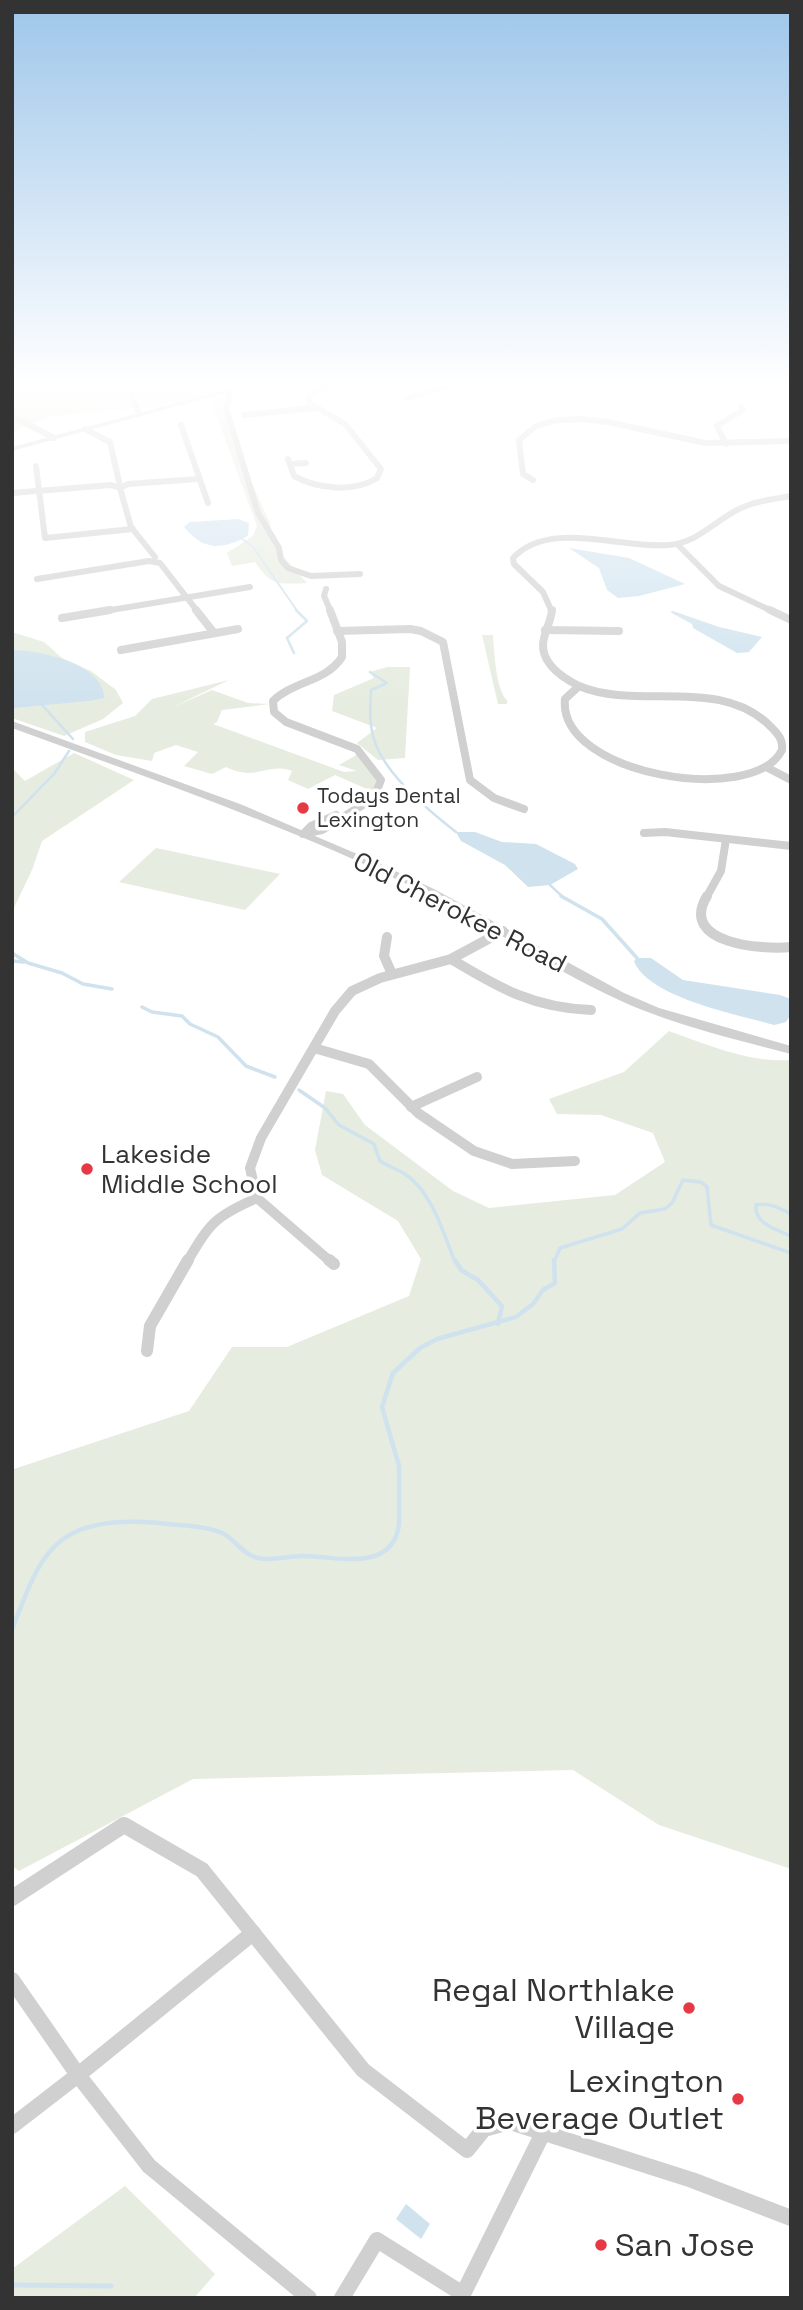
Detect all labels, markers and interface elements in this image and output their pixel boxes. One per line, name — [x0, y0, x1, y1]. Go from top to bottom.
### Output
place label: Todays Dental Lexington — [317, 782, 461, 833]
marker: Todays Dental Lexington — [295, 800, 311, 816]
street label: Old Cherokee Road — [347, 843, 573, 981]
place label: Lakeside Middle School — [101, 1137, 278, 1201]
marker: Lakeside Middle School — [79, 1161, 95, 1177]
place label: Regal Northlake Village — [432, 1970, 675, 2047]
marker: Regal Northlake Village — [681, 2000, 697, 2016]
place label: Lexington Beverage Outlet — [475, 2061, 724, 2138]
marker: Lexington Beverage Outlet — [730, 2091, 746, 2107]
place label: San Jose — [615, 2225, 755, 2265]
marker: San Jose — [593, 2237, 609, 2253]

